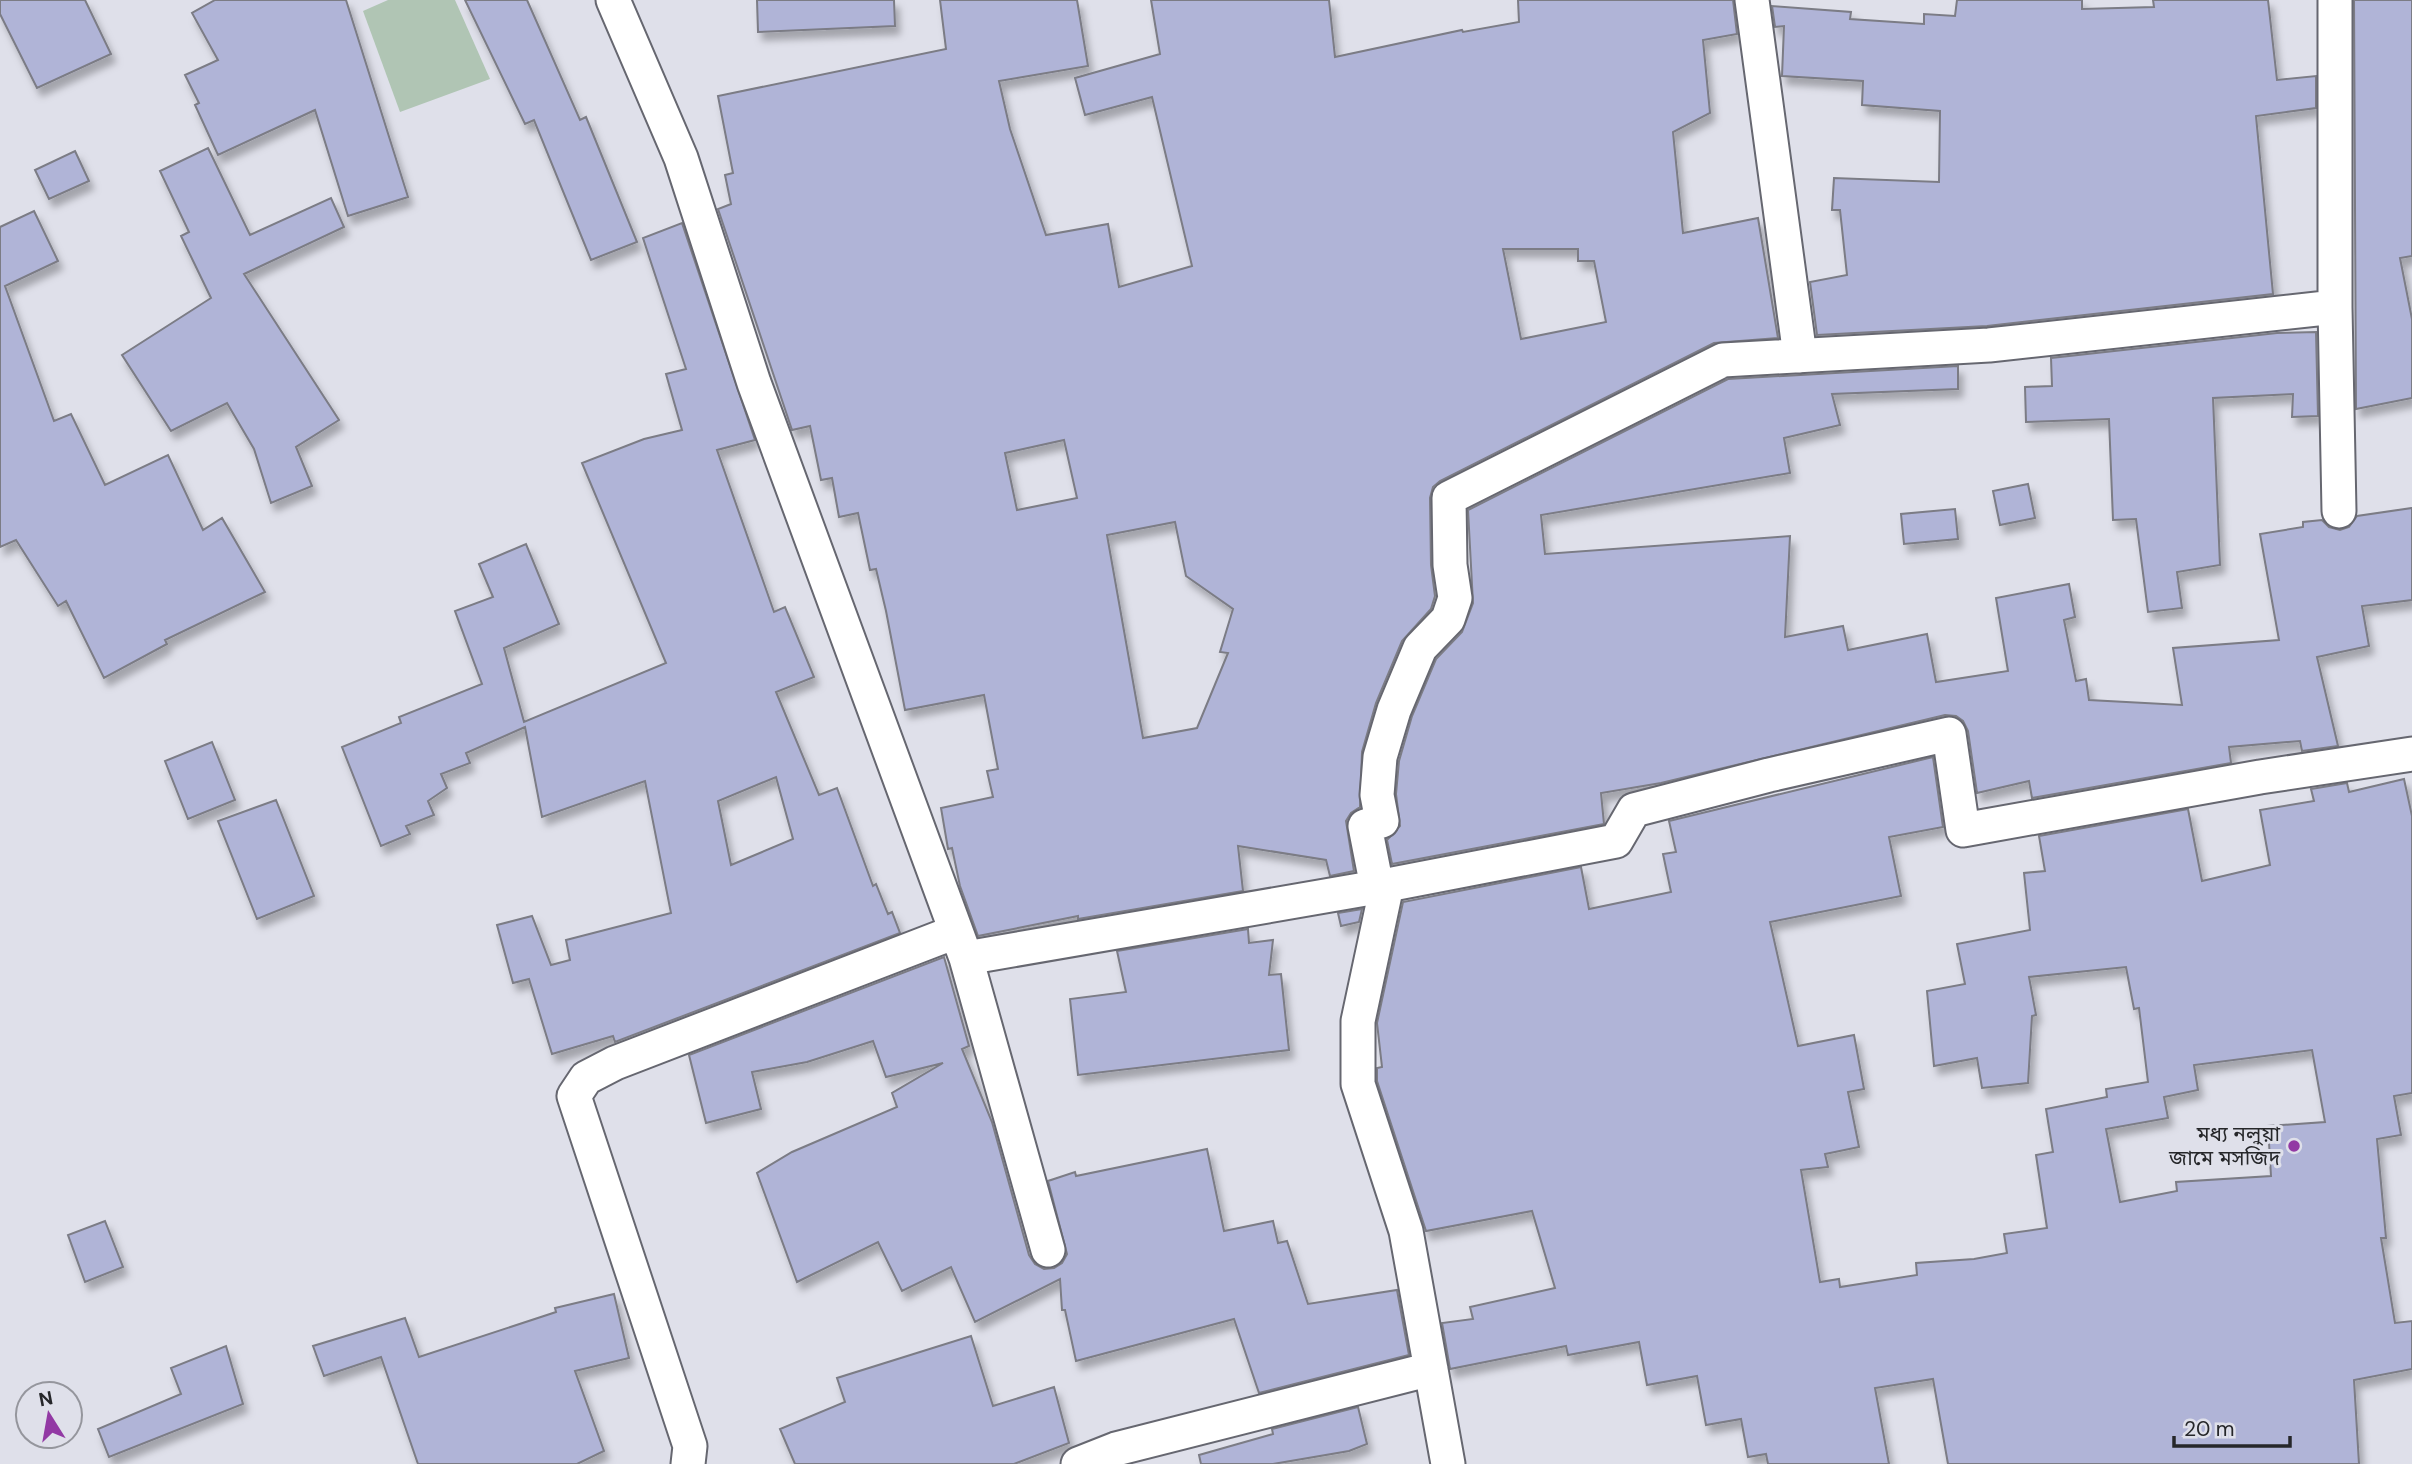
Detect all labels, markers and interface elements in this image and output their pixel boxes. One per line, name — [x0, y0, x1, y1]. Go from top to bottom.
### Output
place label: মধ্য নলুয়া জামে মসজিদ — [2168, 1120, 2280, 1172]
marker: মধ্য নলুয়া জামে মসজিদ — [2286, 1138, 2302, 1154]
north arrow — [14, 1380, 84, 1450]
text: N — [37, 1385, 55, 1412]
scale bar — [2174, 1404, 2290, 1448]
text: 20 m — [2184, 1415, 2235, 1443]

